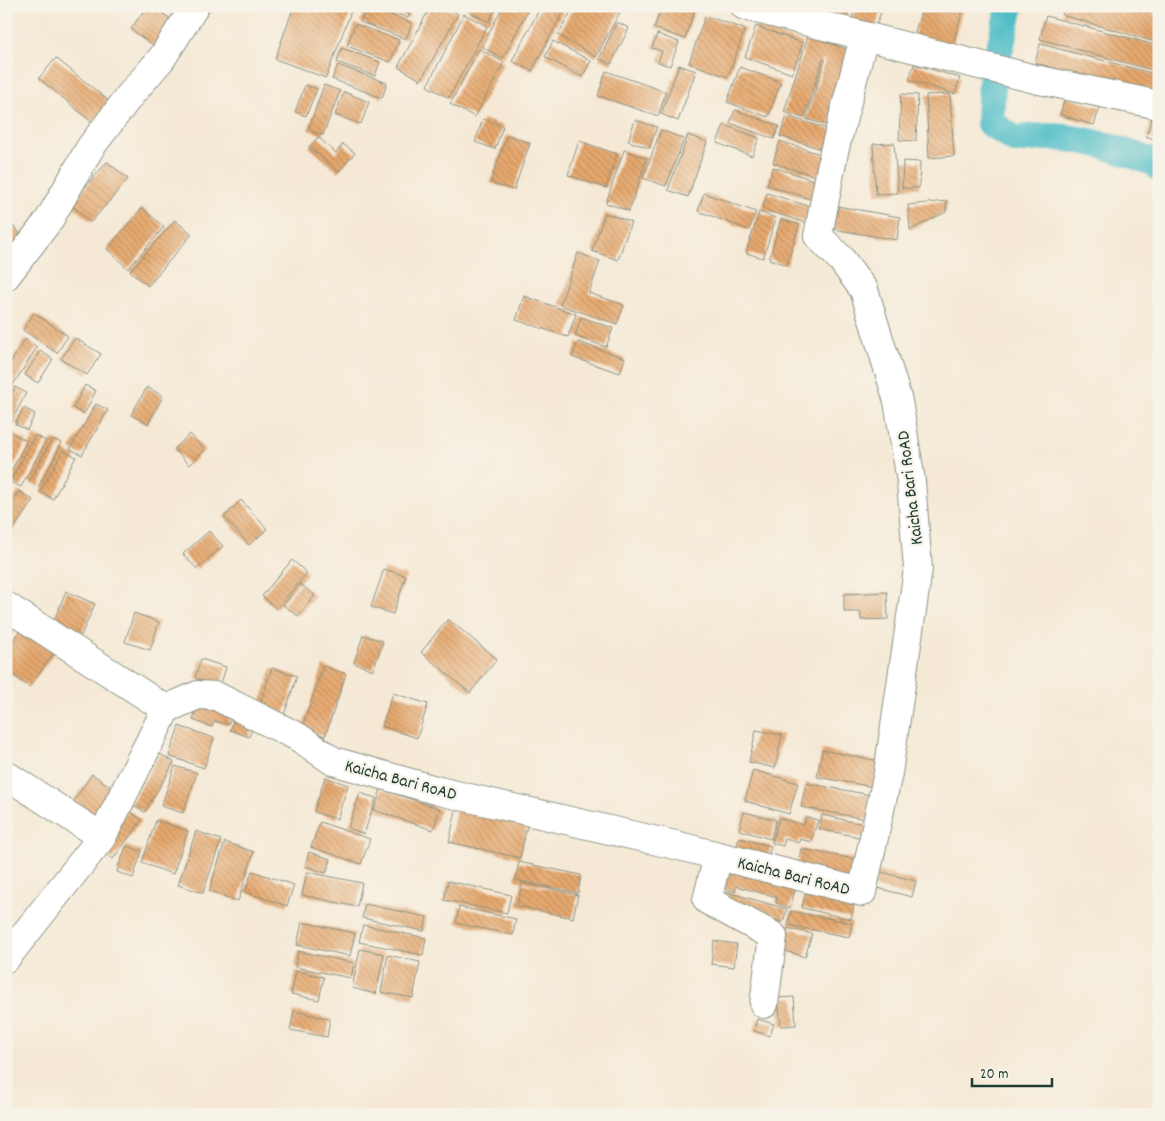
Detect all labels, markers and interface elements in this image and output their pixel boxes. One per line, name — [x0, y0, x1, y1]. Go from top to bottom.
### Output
street label: Kaicha Bari RoAD — [892, 429, 931, 546]
street label: Kaicha Bari RoAD — [342, 754, 459, 808]
street label: Kaicha Bari RoAD — [735, 851, 852, 903]
scale bar — [972, 1056, 1052, 1088]
text: 20 m — [980, 1064, 1008, 1086]

